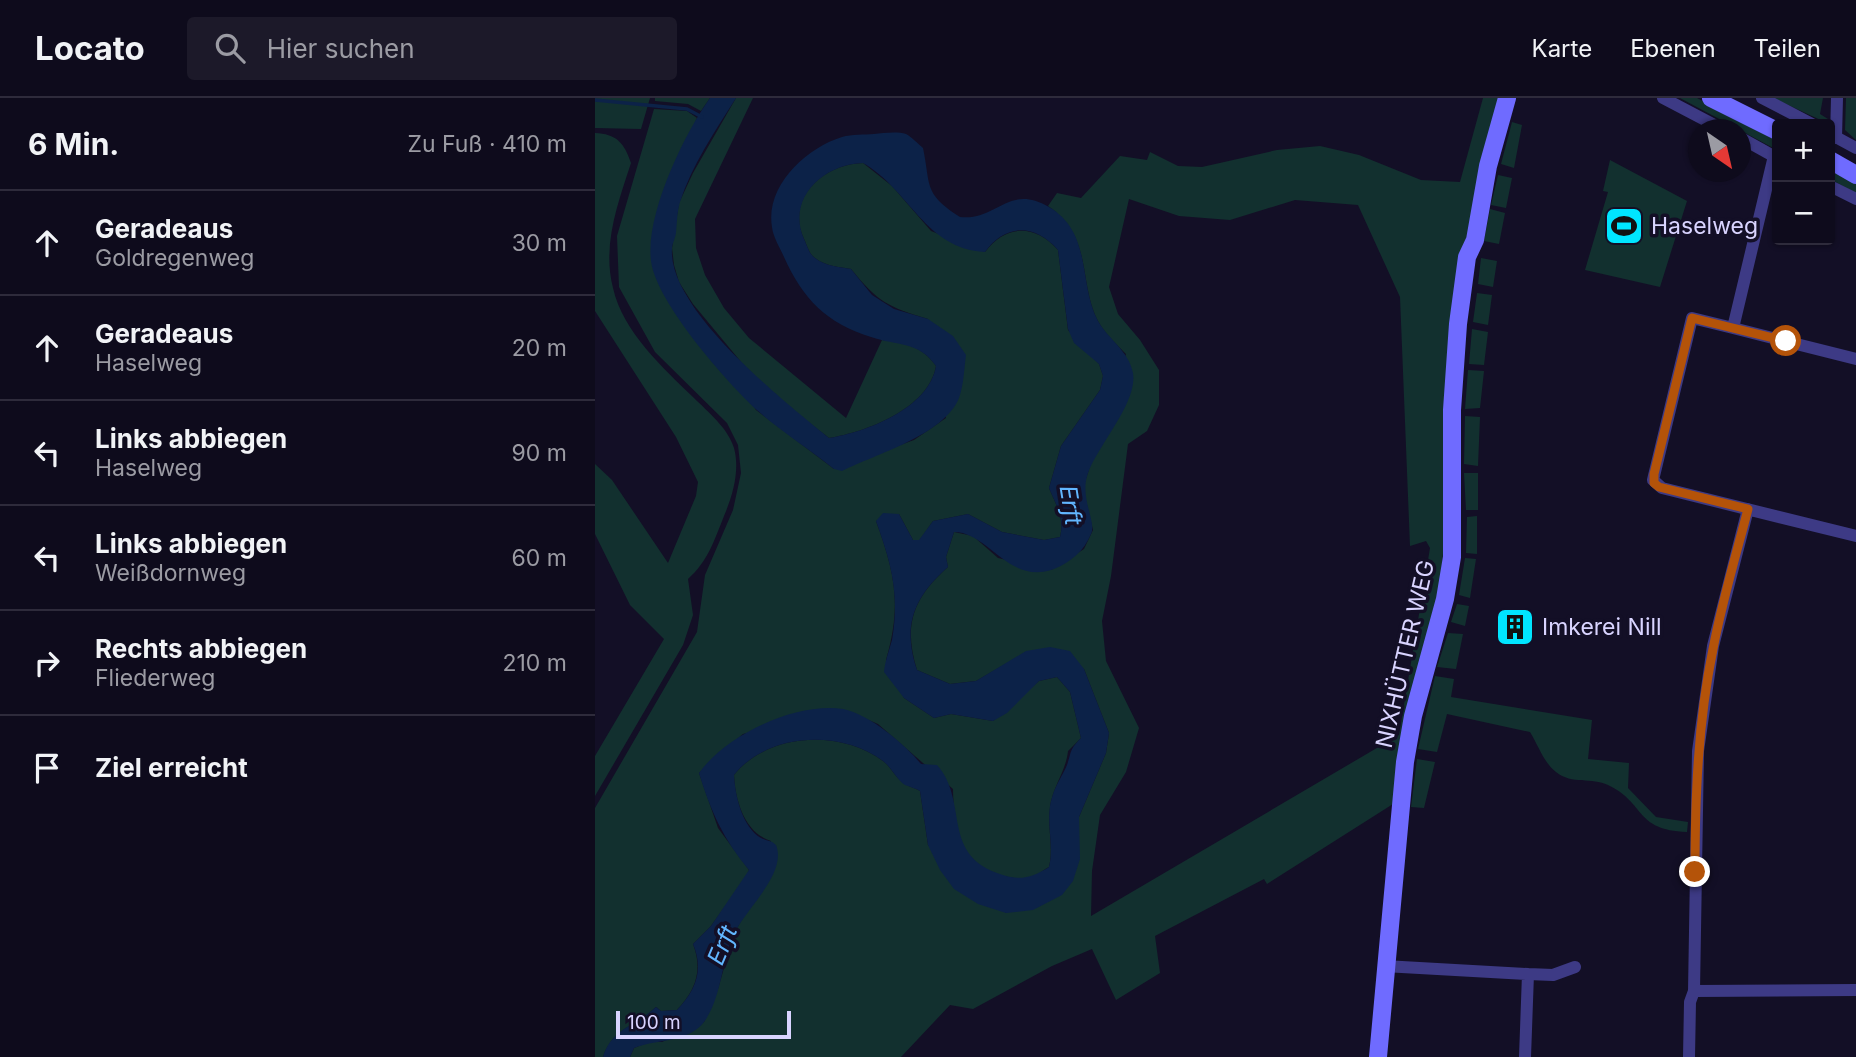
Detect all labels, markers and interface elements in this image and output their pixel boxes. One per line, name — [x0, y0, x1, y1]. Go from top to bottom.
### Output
search box — [187, 17, 677, 80]
text: Locato — [35, 28, 145, 68]
icon: search — [211, 29, 249, 67]
text: Hier suchen — [267, 33, 415, 64]
text: Karte — [1532, 34, 1592, 63]
text: Ebenen — [1630, 34, 1716, 63]
text: Teilen — [1754, 34, 1821, 63]
north arrow — [1688, 119, 1751, 182]
map controls — [1772, 119, 1835, 245]
button: + — [1772, 119, 1835, 182]
text: 6 Min. — [28, 126, 119, 162]
text: Zu Fuß · 410 m — [407, 130, 567, 158]
button: − — [1772, 182, 1835, 245]
sports icon: Haselweg — [1603, 205, 1645, 247]
place label: Haselweg — [1651, 212, 1758, 240]
text: Geradeaus — [95, 213, 233, 244]
icon: ahead — [28, 224, 66, 262]
text: 30 m — [512, 229, 567, 257]
text: Goldregenweg — [95, 244, 254, 272]
text: Geradeaus — [95, 318, 233, 349]
route start — [1770, 325, 1801, 356]
icon: ahead — [28, 329, 66, 367]
text: 20 m — [512, 334, 567, 362]
text: Haselweg — [95, 349, 202, 377]
text: Links abbiegen — [95, 423, 287, 454]
icon: left — [28, 434, 66, 472]
text: 90 m — [512, 439, 567, 467]
text: Haselweg — [95, 454, 202, 482]
water label: Erft — [1054, 483, 1089, 528]
text: Links abbiegen — [95, 528, 287, 559]
icon: left — [28, 539, 66, 577]
text: 60 m — [512, 544, 567, 572]
street label: NIXHÜTTER WEG — [1370, 557, 1440, 751]
text: Weißdornweg — [95, 559, 246, 587]
building icon: Imkerei Nill — [1494, 606, 1536, 648]
place label: Imkerei Nill — [1542, 613, 1662, 641]
text: Rechts abbiegen — [95, 633, 307, 664]
icon: right — [28, 644, 66, 682]
text: 210 m — [502, 649, 567, 677]
text: Fliederweg — [95, 664, 215, 692]
icon: arrive — [28, 749, 66, 787]
text: Ziel erreicht — [95, 752, 248, 783]
route end — [1679, 856, 1710, 887]
water label: Erft — [701, 920, 744, 969]
scale bar — [616, 1008, 791, 1040]
text: 100 m — [627, 1011, 681, 1034]

